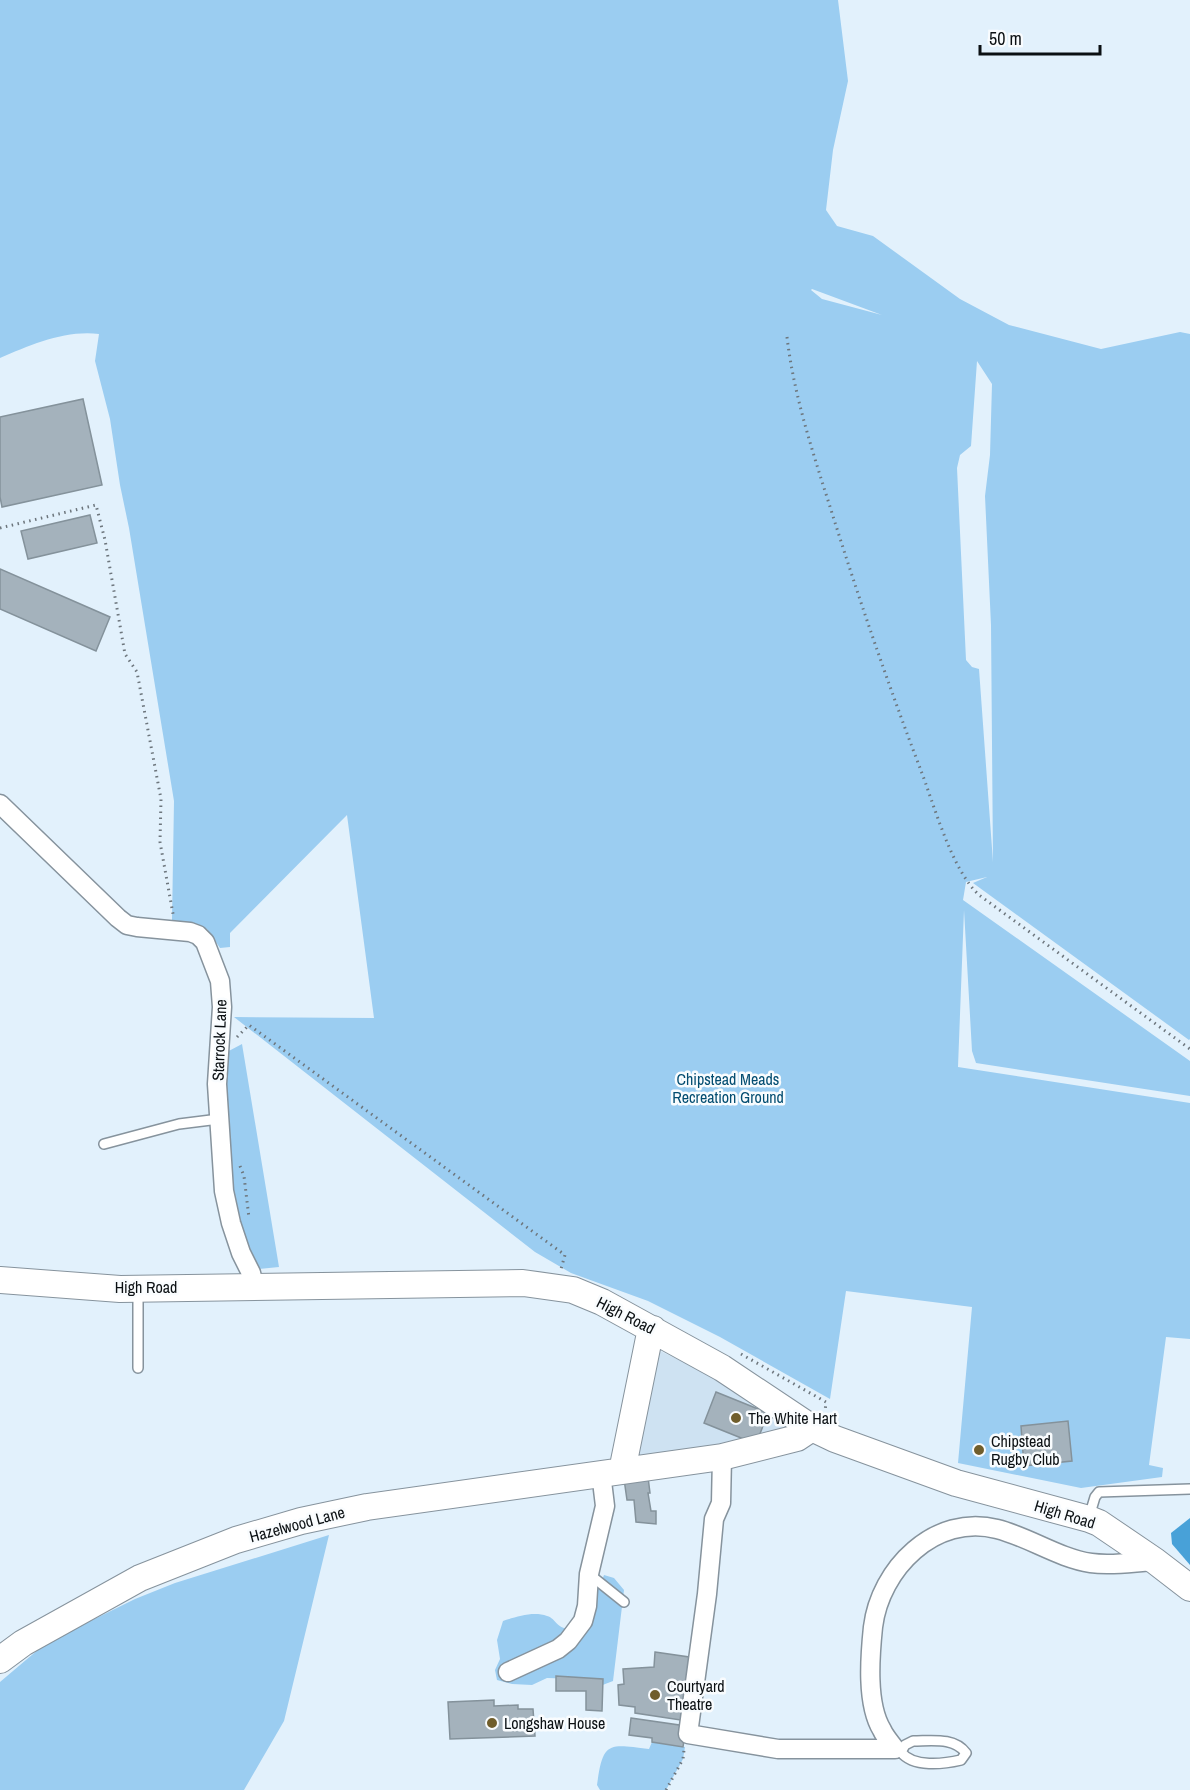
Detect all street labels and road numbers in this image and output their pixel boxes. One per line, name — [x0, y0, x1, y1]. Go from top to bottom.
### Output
street label: Starrock Lane — [207, 999, 231, 1081]
street label: High Road — [115, 1276, 177, 1298]
street label: High Road — [593, 1291, 659, 1339]
street label: High Road — [1032, 1494, 1098, 1534]
street label: Hazelwood Lane — [247, 1501, 347, 1547]

